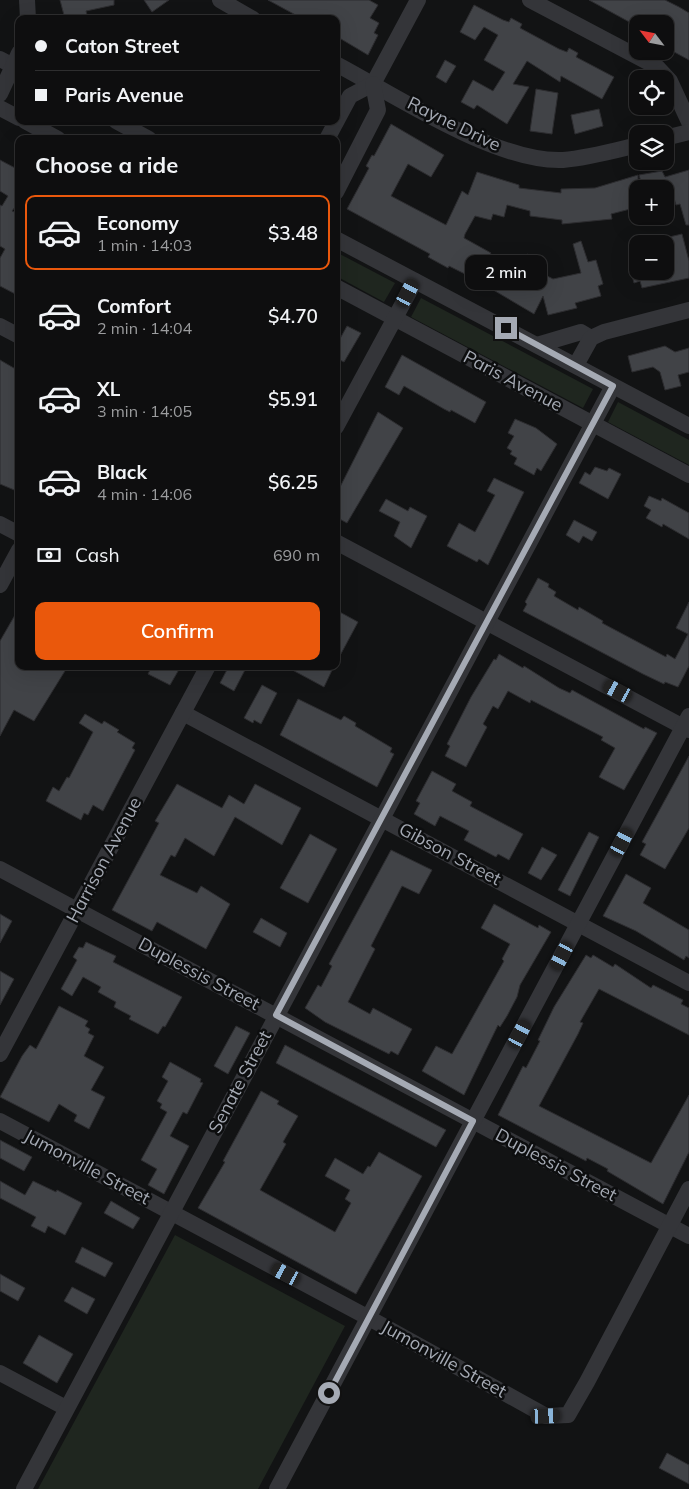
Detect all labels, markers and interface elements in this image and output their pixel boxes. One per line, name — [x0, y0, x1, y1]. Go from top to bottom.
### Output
north arrow — [629, 15, 674, 60]
map controls — [629, 15, 674, 280]
text: Caton Street — [65, 34, 179, 58]
button: locate — [629, 70, 674, 115]
text: Paris Avenue — [65, 83, 184, 107]
street label: Rayne Drive — [404, 91, 505, 156]
button: layers — [629, 125, 674, 170]
text: Choose a ride — [35, 151, 178, 179]
button: + — [629, 180, 674, 225]
icon: car — [37, 210, 82, 255]
text: Economy — [97, 211, 179, 235]
text: $3.48 — [268, 221, 318, 245]
text: 1 min · 14:03 — [97, 235, 192, 255]
button: − — [629, 235, 674, 280]
callout: 2 min — [465, 255, 547, 290]
text: 2 min — [485, 262, 527, 282]
car — [394, 276, 421, 310]
icon: car — [37, 293, 82, 338]
text: Comfort — [97, 294, 171, 318]
text: $4.70 — [268, 304, 318, 328]
route end — [495, 317, 517, 339]
text: 2 min · 14:04 — [97, 318, 192, 338]
street label: Paris Avenue — [460, 345, 567, 416]
icon: car — [37, 376, 82, 421]
text: XL — [97, 377, 120, 401]
text: $5.91 — [268, 387, 318, 411]
text: 3 min · 14:05 — [97, 401, 192, 421]
icon: car — [37, 459, 82, 504]
text: Black — [97, 460, 147, 484]
text: $6.25 — [268, 470, 318, 494]
text: 4 min · 14:06 — [97, 484, 192, 504]
icon: cash — [35, 541, 63, 569]
text: Cash — [75, 543, 120, 567]
text: 690 m — [273, 545, 320, 565]
button: Confirm — [35, 602, 320, 660]
car — [601, 677, 634, 705]
street label: Harrison Avenue — [61, 793, 146, 927]
street label: Gibson Street — [395, 817, 505, 890]
car — [608, 825, 635, 859]
street label: Duplessis Street — [135, 932, 264, 1015]
car — [548, 939, 575, 973]
car — [506, 1017, 533, 1051]
street label: Senate Street — [203, 1027, 276, 1137]
street label: Duplessis Street — [492, 1123, 621, 1206]
street label: Jumonville Street — [20, 1124, 154, 1209]
car — [269, 1260, 302, 1288]
street label: Jumonville Street — [378, 1315, 511, 1402]
route start — [318, 1382, 340, 1404]
car — [530, 1408, 561, 1424]

